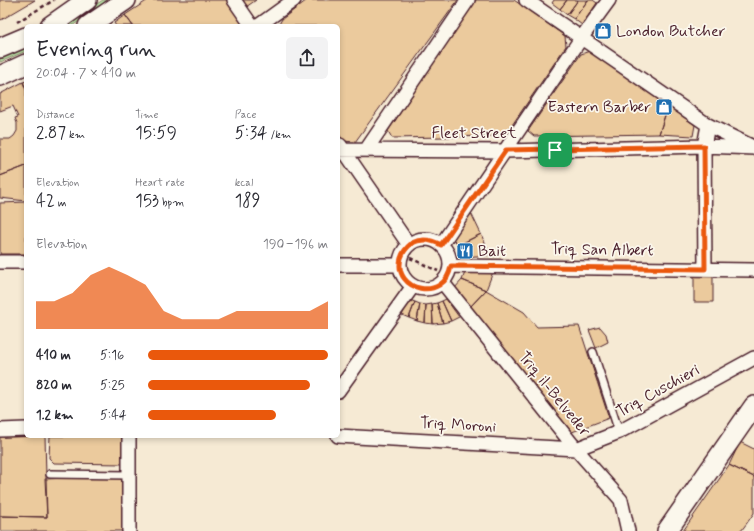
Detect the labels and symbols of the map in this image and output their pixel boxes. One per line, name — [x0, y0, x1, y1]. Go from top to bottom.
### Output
shop icon: London Butcher — [593, 21, 613, 41]
place label: London Butcher — [616, 21, 726, 42]
place label: Eastern Barber — [547, 97, 651, 118]
shop icon: Eastern Barber — [654, 97, 674, 117]
street label: Fleet Street — [431, 123, 517, 144]
pin — [538, 133, 572, 167]
street label: Triq San Albert — [550, 239, 654, 261]
restaurant icon: Bait — [455, 241, 475, 261]
place label: Bait — [478, 241, 506, 262]
street label: Triq il-Belveder — [513, 347, 595, 441]
street label: Triq Cuschieri — [613, 359, 704, 423]
street label: Triq Moroni — [419, 413, 497, 438]

